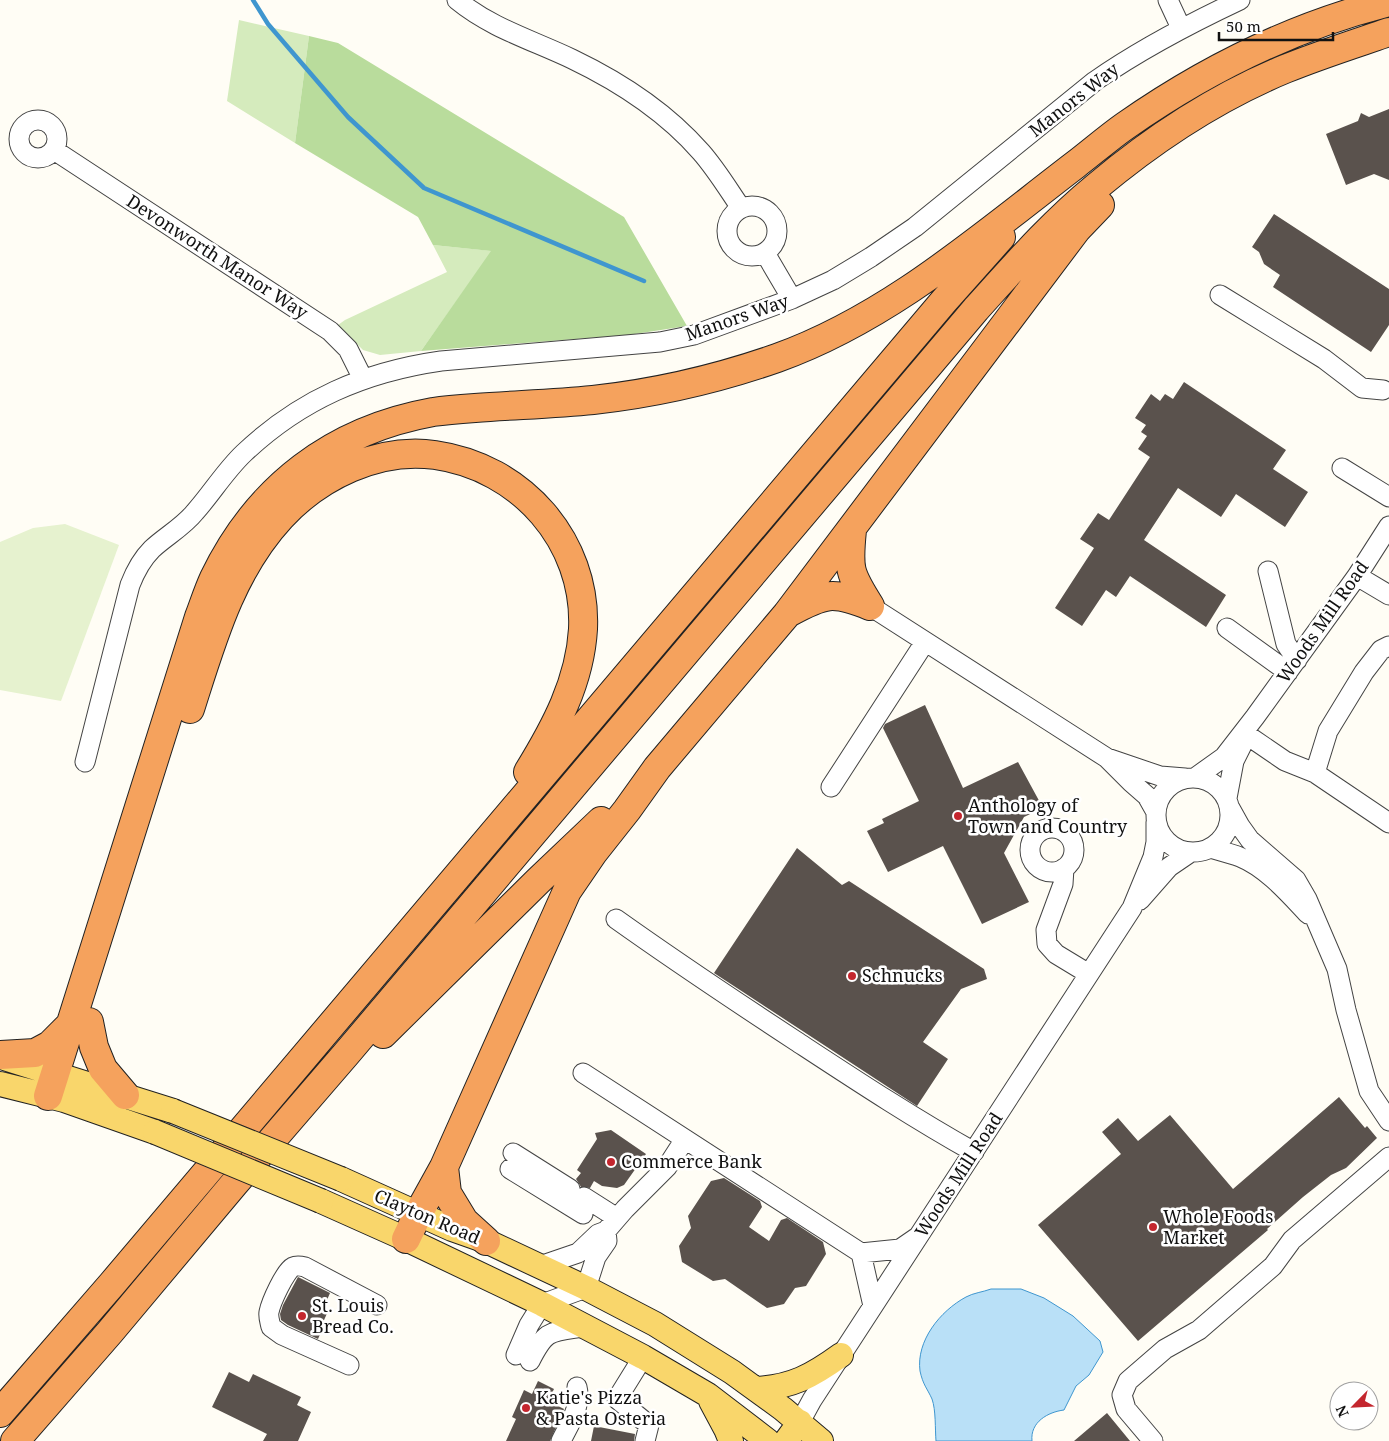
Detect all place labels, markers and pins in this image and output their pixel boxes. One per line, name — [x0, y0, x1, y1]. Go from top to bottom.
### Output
place label: Anthology of Town and Country — [968, 793, 1128, 838]
marker: Anthology of Town and Country — [952, 810, 964, 822]
place label: Schnucks — [862, 963, 943, 987]
marker: Schnucks — [846, 970, 858, 982]
place label: Commerce Bank — [621, 1149, 762, 1173]
marker: Commerce Bank — [605, 1156, 617, 1168]
place label: Whole Foods Market — [1163, 1204, 1273, 1249]
marker: Whole Foods Market — [1147, 1221, 1159, 1233]
place label: St. Louis Bread Co. — [312, 1293, 394, 1338]
marker: St. Louis Bread Co. — [296, 1310, 308, 1322]
place label: Katie's Pizza & Pasta Osteria — [536, 1385, 666, 1430]
marker: Katie's Pizza & Pasta Osteria — [520, 1402, 532, 1414]

